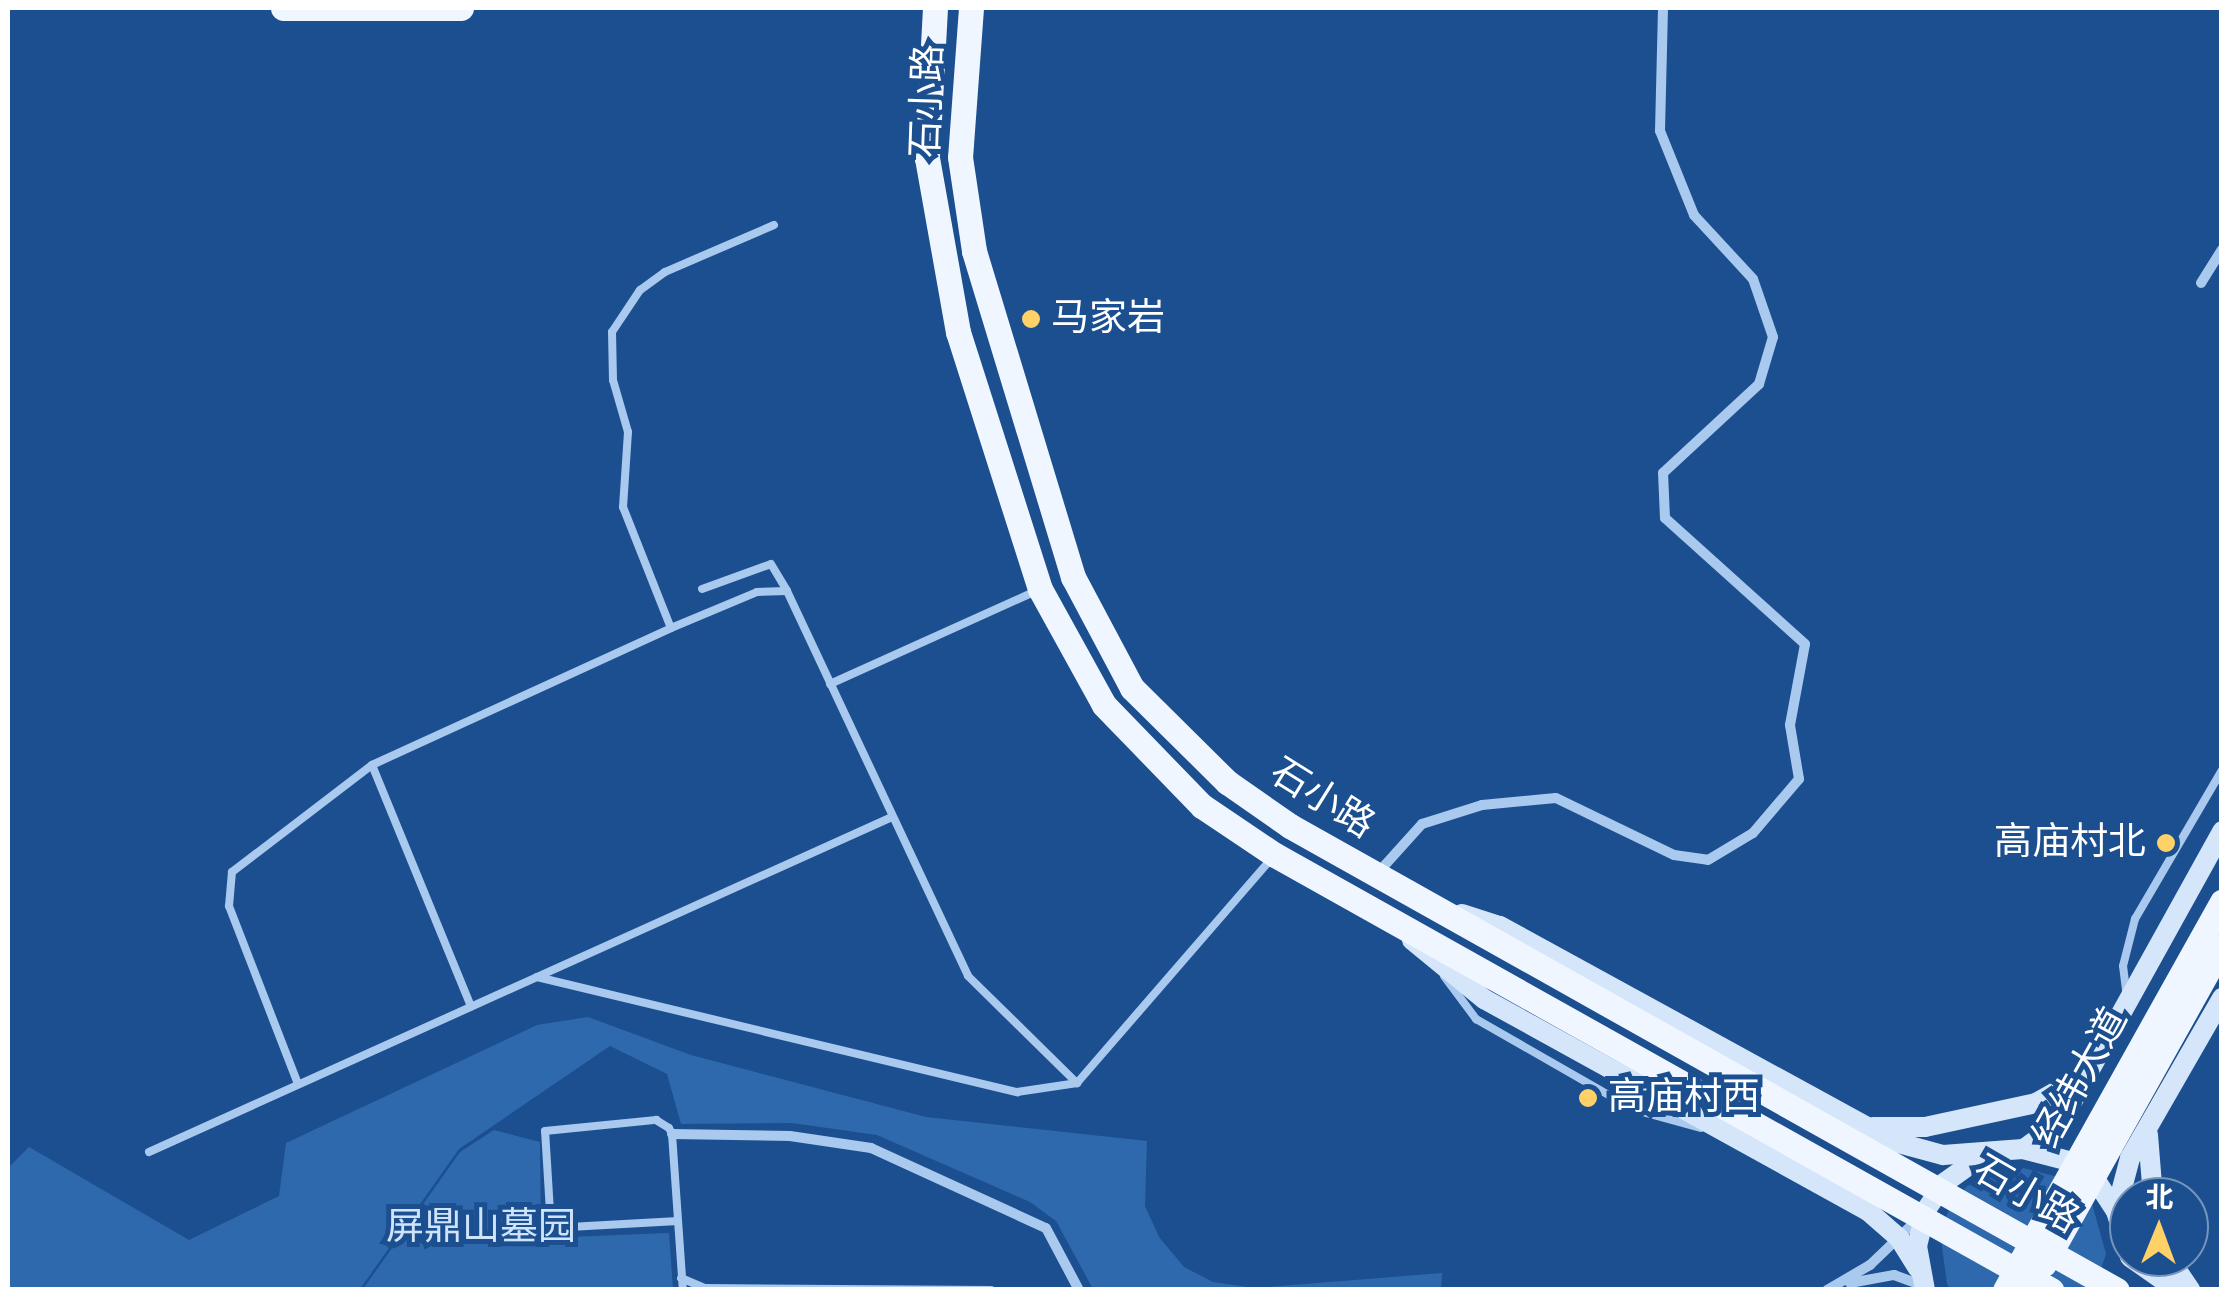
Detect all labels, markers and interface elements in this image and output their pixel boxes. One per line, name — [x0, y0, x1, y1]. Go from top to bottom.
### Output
street label: 石小路 — [903, 43, 953, 159]
place label: 马家岩 — [1051, 296, 1165, 342]
marker: 马家岩 — [1020, 308, 1042, 330]
street label: 石小路 — [1262, 749, 1382, 849]
place label: 高庙村北 — [1994, 820, 2146, 866]
marker: 高庙村北 — [2155, 832, 2177, 854]
street label: 经纬大道 — [2024, 1000, 2138, 1156]
place label: 高庙村西 — [1608, 1075, 1760, 1121]
marker: 高庙村西 — [1577, 1087, 1599, 1109]
street label: 石小路 — [1965, 1147, 2087, 1243]
north arrow — [2109, 1177, 2209, 1277]
text: 北 — [2145, 1182, 2174, 1215]
park label: 屏鼎山墓园 — [386, 1205, 576, 1251]

